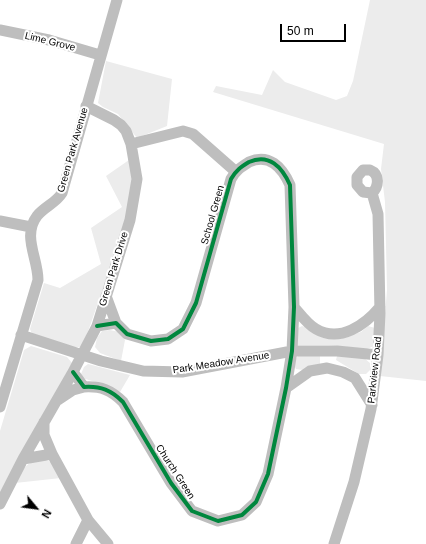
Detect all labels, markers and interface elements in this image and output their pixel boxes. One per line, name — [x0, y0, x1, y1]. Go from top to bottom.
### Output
scale bar — [282, 16, 348, 42]
text: 50 m — [287, 24, 314, 38]
street label: Lime Grove — [23, 30, 77, 54]
street label: Green Park Avenue — [55, 106, 91, 194]
street label: School Green — [199, 184, 227, 246]
street label: Green Park Drive — [97, 230, 131, 308]
street label: Parkview Road — [366, 336, 384, 404]
street label: Park Meadow Avenue — [172, 349, 270, 377]
street label: Church Green — [153, 442, 197, 502]
north arrow — [16, 488, 56, 528]
text: N — [39, 507, 54, 520]

